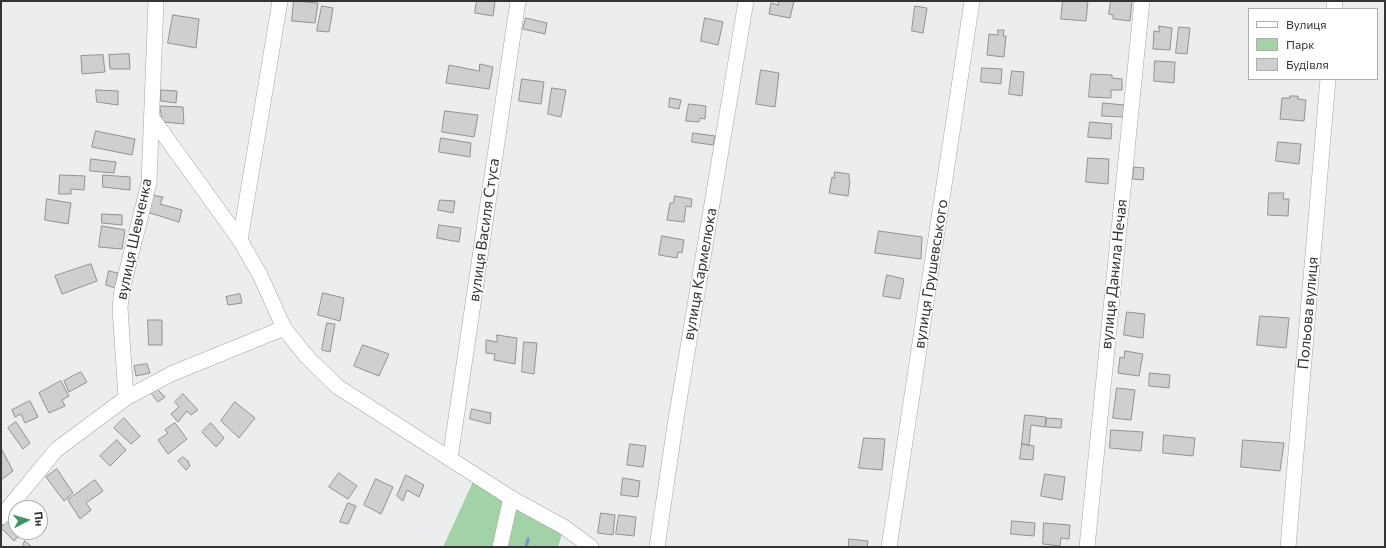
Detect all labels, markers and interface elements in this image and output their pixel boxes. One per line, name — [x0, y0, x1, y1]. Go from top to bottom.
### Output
legend — [1248, 8, 1378, 80]
text: Вулиця — [1286, 17, 1327, 31]
text: Парк — [1286, 37, 1315, 51]
text: Будівля — [1286, 57, 1329, 71]
street label: вулиця Василя Стуса — [465, 157, 503, 303]
street label: вулиця Шевченка — [112, 177, 156, 301]
street label: вулиця Грушевського — [910, 198, 952, 350]
street label: вулиця Данила Нечая — [1097, 198, 1131, 350]
street label: вулиця Кармелюка — [680, 207, 720, 341]
street label: Польова вулиця — [1294, 256, 1322, 370]
north arrow — [8, 500, 48, 540]
text: Пн — [32, 511, 47, 527]

